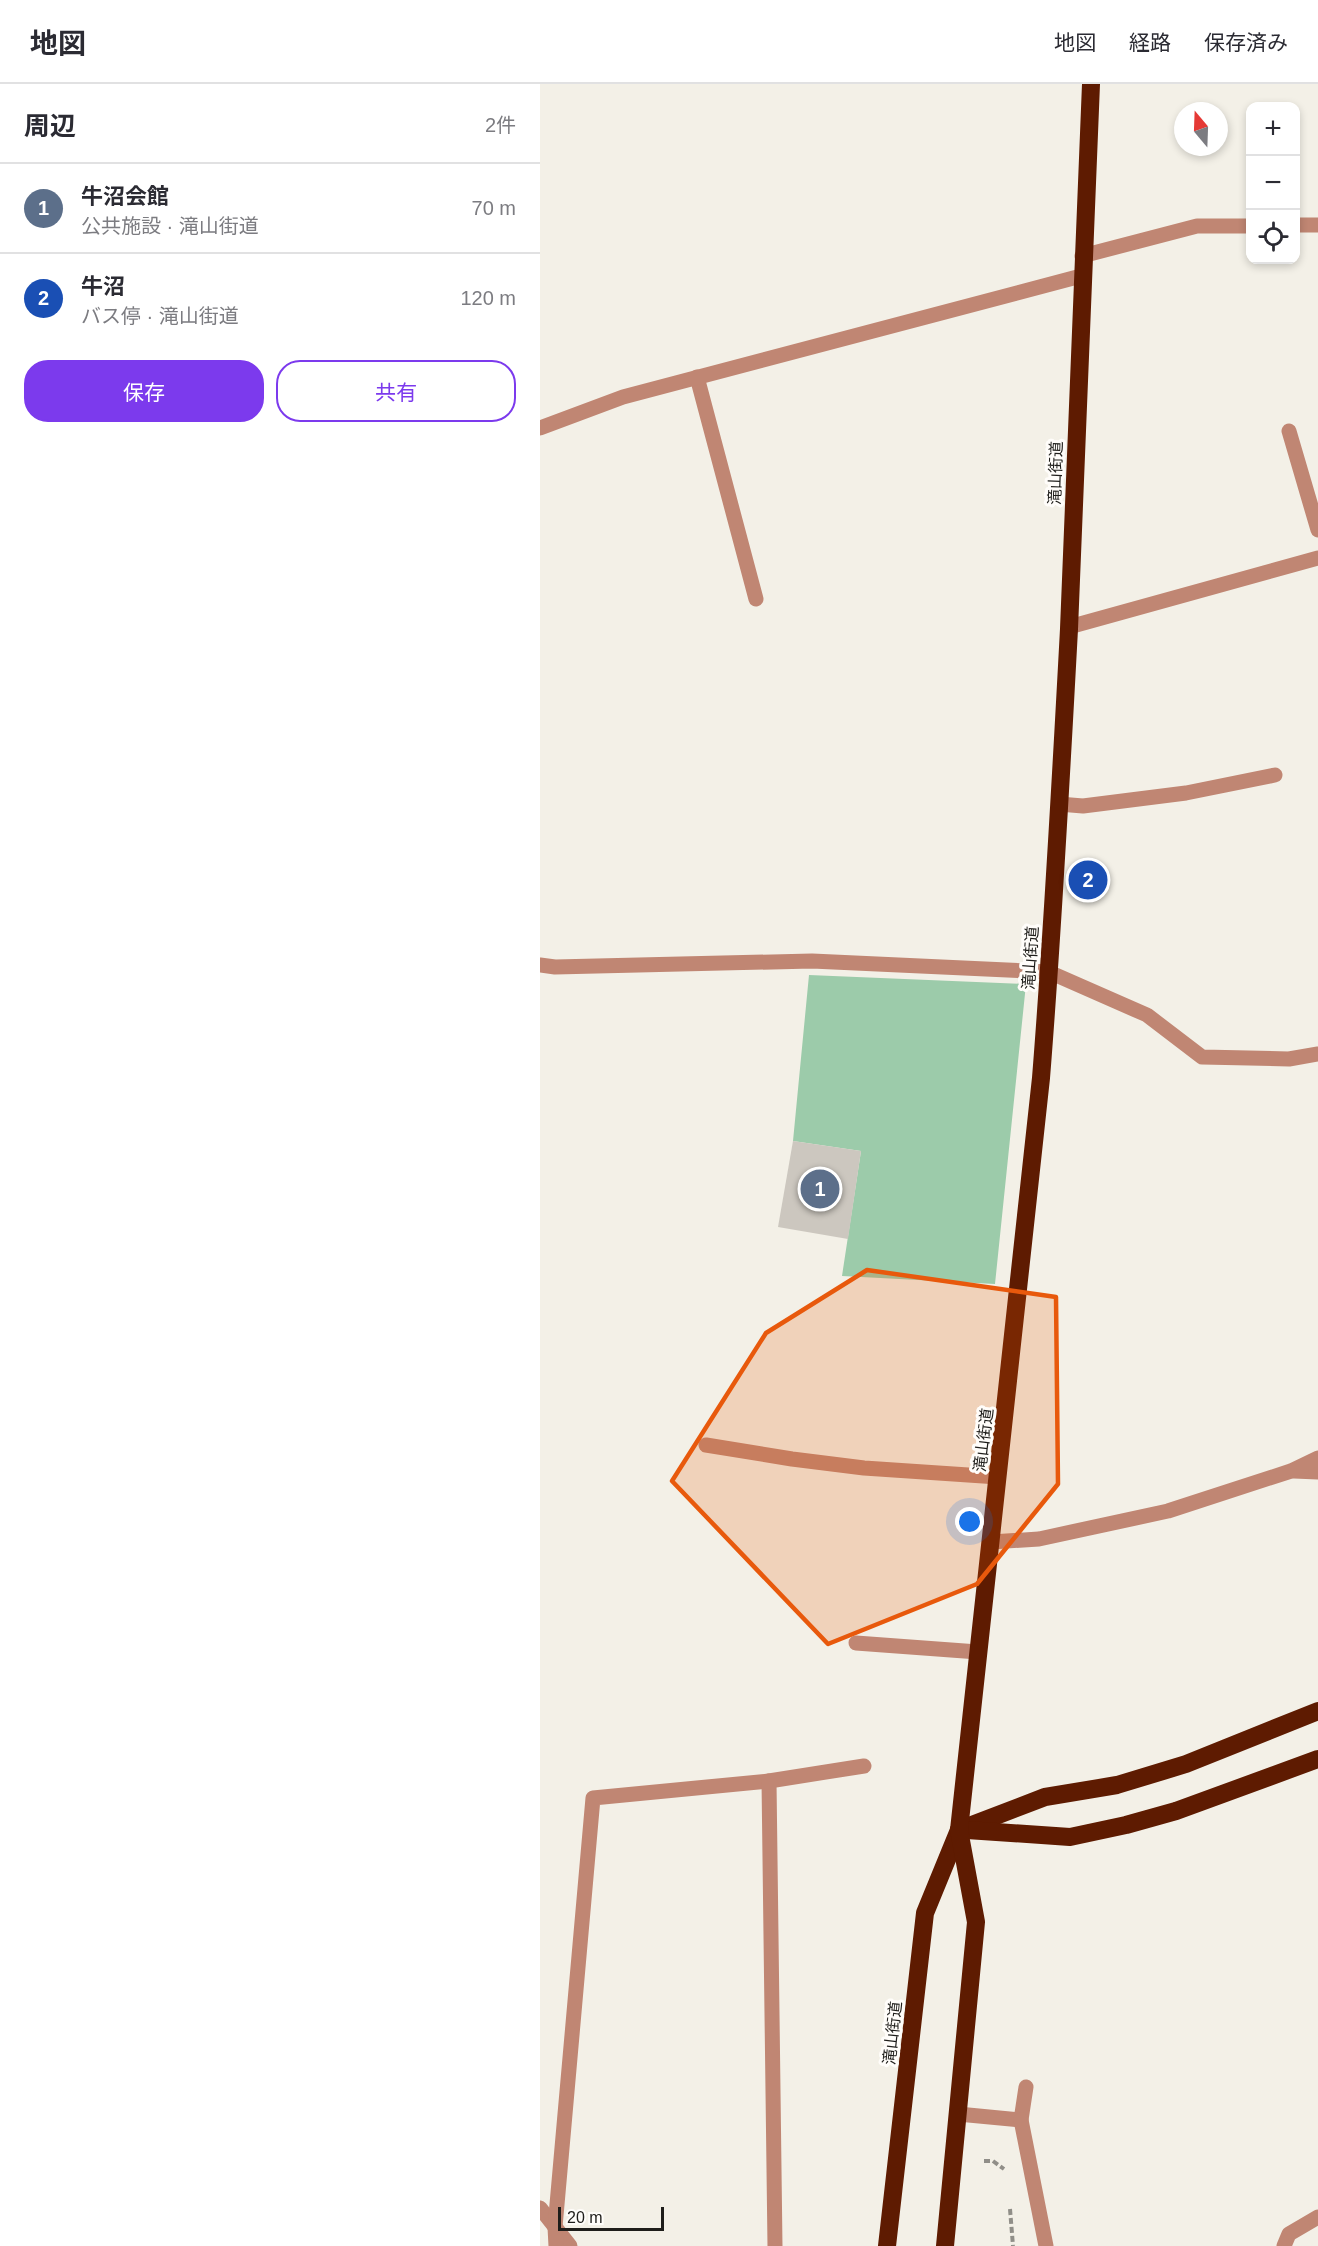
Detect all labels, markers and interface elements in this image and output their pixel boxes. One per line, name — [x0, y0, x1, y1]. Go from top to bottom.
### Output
text: 地図 — [30, 28, 86, 59]
text: 地図 — [1054, 31, 1096, 54]
text: 経路 — [1129, 31, 1171, 54]
text: 保存済み — [1204, 31, 1288, 54]
north arrow — [1174, 102, 1228, 156]
map controls — [1246, 102, 1300, 264]
button: + — [1246, 102, 1300, 156]
text: 周辺 — [24, 111, 76, 141]
text: 2件 — [485, 114, 516, 136]
button: − — [1246, 156, 1300, 210]
text: 牛沼会館 — [81, 184, 169, 209]
text: 1 — [38, 197, 49, 219]
text: 70 m — [472, 197, 516, 219]
button: locate — [1246, 210, 1300, 264]
text: 公共施設 · 滝山街道 — [81, 215, 259, 237]
text: 牛沼 — [81, 274, 125, 299]
text: 2 — [38, 287, 49, 309]
text: 120 m — [460, 287, 516, 309]
text: バス停 · 滝山街道 — [81, 305, 239, 327]
button: 保存 — [24, 360, 264, 422]
button: 共有 — [276, 360, 516, 422]
street label: 滝山街道 — [1046, 441, 1065, 505]
pin: 2 — [1068, 858, 1108, 902]
street label: 滝山街道 — [1020, 926, 1041, 991]
pin: 1 — [800, 1166, 840, 1212]
street label: 滝山街道 — [971, 1407, 996, 1473]
your location — [955, 1507, 984, 1536]
street label: 滝山街道 — [881, 2000, 904, 2066]
scale bar — [558, 2204, 664, 2232]
text: 20 m — [567, 2209, 603, 2226]

